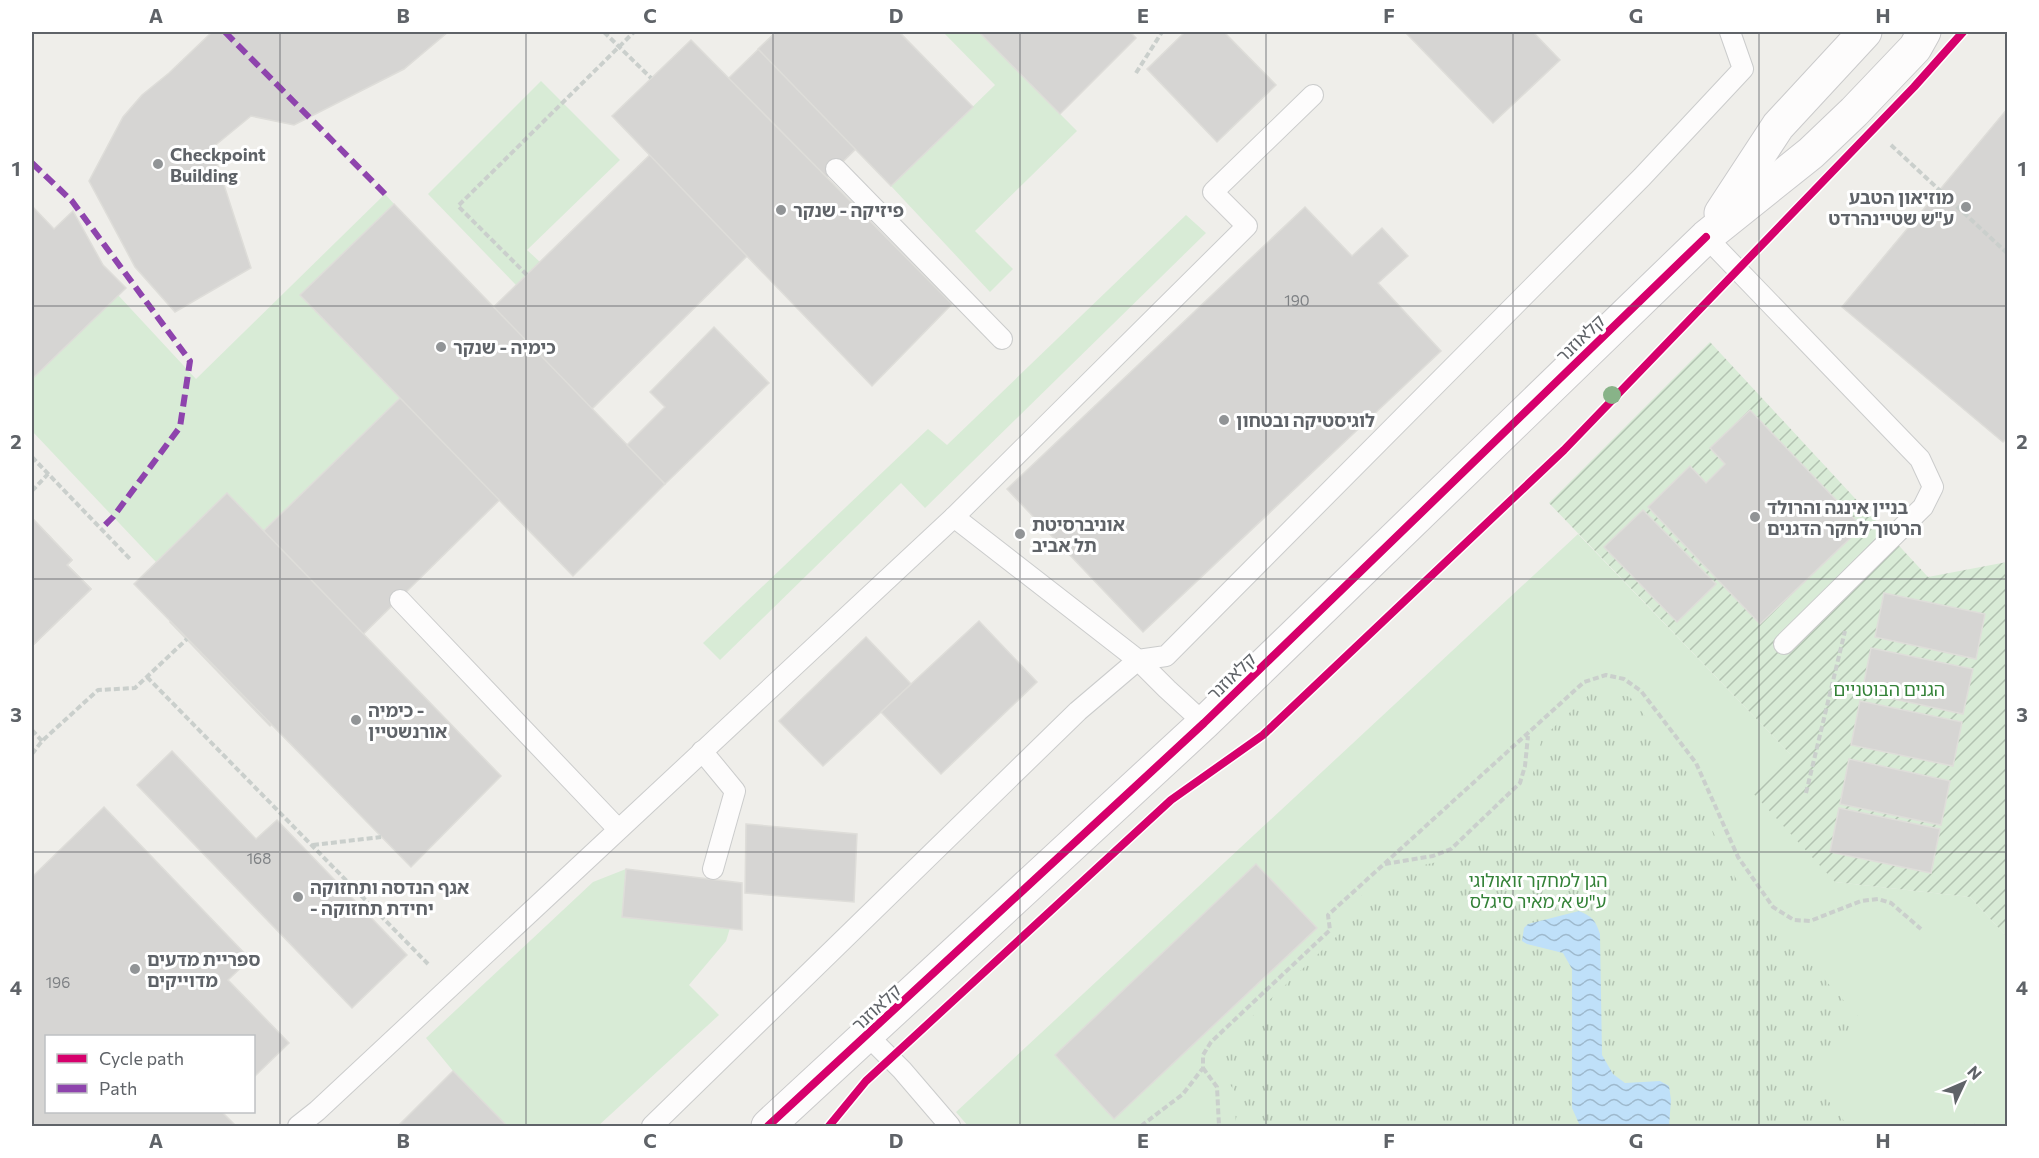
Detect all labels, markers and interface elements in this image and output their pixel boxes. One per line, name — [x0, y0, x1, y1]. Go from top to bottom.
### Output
text: A — [149, 3, 163, 27]
text: B — [396, 3, 410, 27]
text: C — [643, 3, 657, 27]
text: D — [889, 3, 903, 27]
text: E — [1137, 3, 1149, 27]
text: F — [1383, 3, 1395, 27]
text: G — [1629, 3, 1643, 27]
text: H — [1876, 3, 1891, 27]
place label: Checkpoint Building — [170, 143, 266, 186]
text: 1 — [11, 156, 21, 180]
text: 1 — [2017, 156, 2027, 180]
marker: Checkpoint Building — [151, 157, 165, 171]
place label: מוזיאון הטבע ע"ש שטיינהרדט — [1828, 186, 1954, 229]
place label: פיזיקה - שנקר — [793, 199, 904, 221]
marker: מוזיאון הטבע ע"ש שטיינהרדט — [1959, 200, 1973, 214]
marker: פיזיקה - שנקר — [774, 203, 788, 217]
house number: 190 — [1284, 291, 1310, 309]
street label: קלאוזנר — [1551, 309, 1609, 367]
place label: כימיה - שנקר — [453, 336, 556, 358]
marker: כימיה - שנקר — [434, 340, 448, 354]
place label: לוגיסטיקה ובטחון — [1236, 409, 1375, 431]
marker: לוגיסטיקה ובטחון — [1217, 413, 1231, 427]
text: 2 — [10, 429, 22, 453]
text: 2 — [2016, 429, 2028, 453]
place label: בניין אינגה והרולד הרטוך לחקר הדגנים — [1767, 496, 1922, 539]
marker: בניין אינגה והרולד הרטוך לחקר הדגנים — [1748, 510, 1762, 524]
place label: אוניברסיטת תל אביב — [1032, 513, 1125, 556]
marker: אוניברסיטת תל אביב — [1013, 527, 1027, 541]
street label: קלאוזנר — [1202, 647, 1260, 705]
park label: הגנים הבוטניים — [1833, 678, 1945, 700]
place label: כימיה - אורנשטיין — [368, 699, 447, 742]
text: 3 — [10, 702, 22, 726]
text: 3 — [2016, 702, 2028, 726]
marker: כימיה - אורנשטיין — [349, 713, 363, 727]
house number: 168 — [247, 849, 271, 867]
park label: הגן למחקר זואולוגי ע"ש א׳ מאיר סיגלס — [1468, 869, 1608, 912]
place label: אגף הנדסה ותחזוקה - יחידת תחזוקה — [310, 876, 469, 919]
marker: אגף הנדסה ותחזוקה - יחידת תחזוקה — [291, 890, 305, 904]
place label: ספריית מדעים מדוייקים — [147, 948, 261, 991]
marker: ספריית מדעים מדוייקים — [128, 962, 142, 976]
house number: 196 — [46, 973, 70, 991]
text: 4 — [10, 975, 22, 999]
text: 4 — [2016, 975, 2028, 999]
street label: קלאוזנר — [847, 979, 905, 1035]
legend — [45, 1035, 255, 1113]
text: Cycle path — [99, 1047, 184, 1069]
north arrow — [1934, 1053, 1994, 1113]
text: N — [1964, 1061, 1986, 1083]
text: Path — [99, 1077, 137, 1099]
text: A — [149, 1128, 163, 1152]
text: B — [396, 1128, 410, 1152]
text: C — [643, 1128, 657, 1152]
text: D — [889, 1128, 903, 1152]
text: E — [1137, 1128, 1149, 1152]
text: F — [1383, 1128, 1395, 1152]
text: G — [1629, 1128, 1643, 1152]
text: H — [1876, 1128, 1891, 1152]

